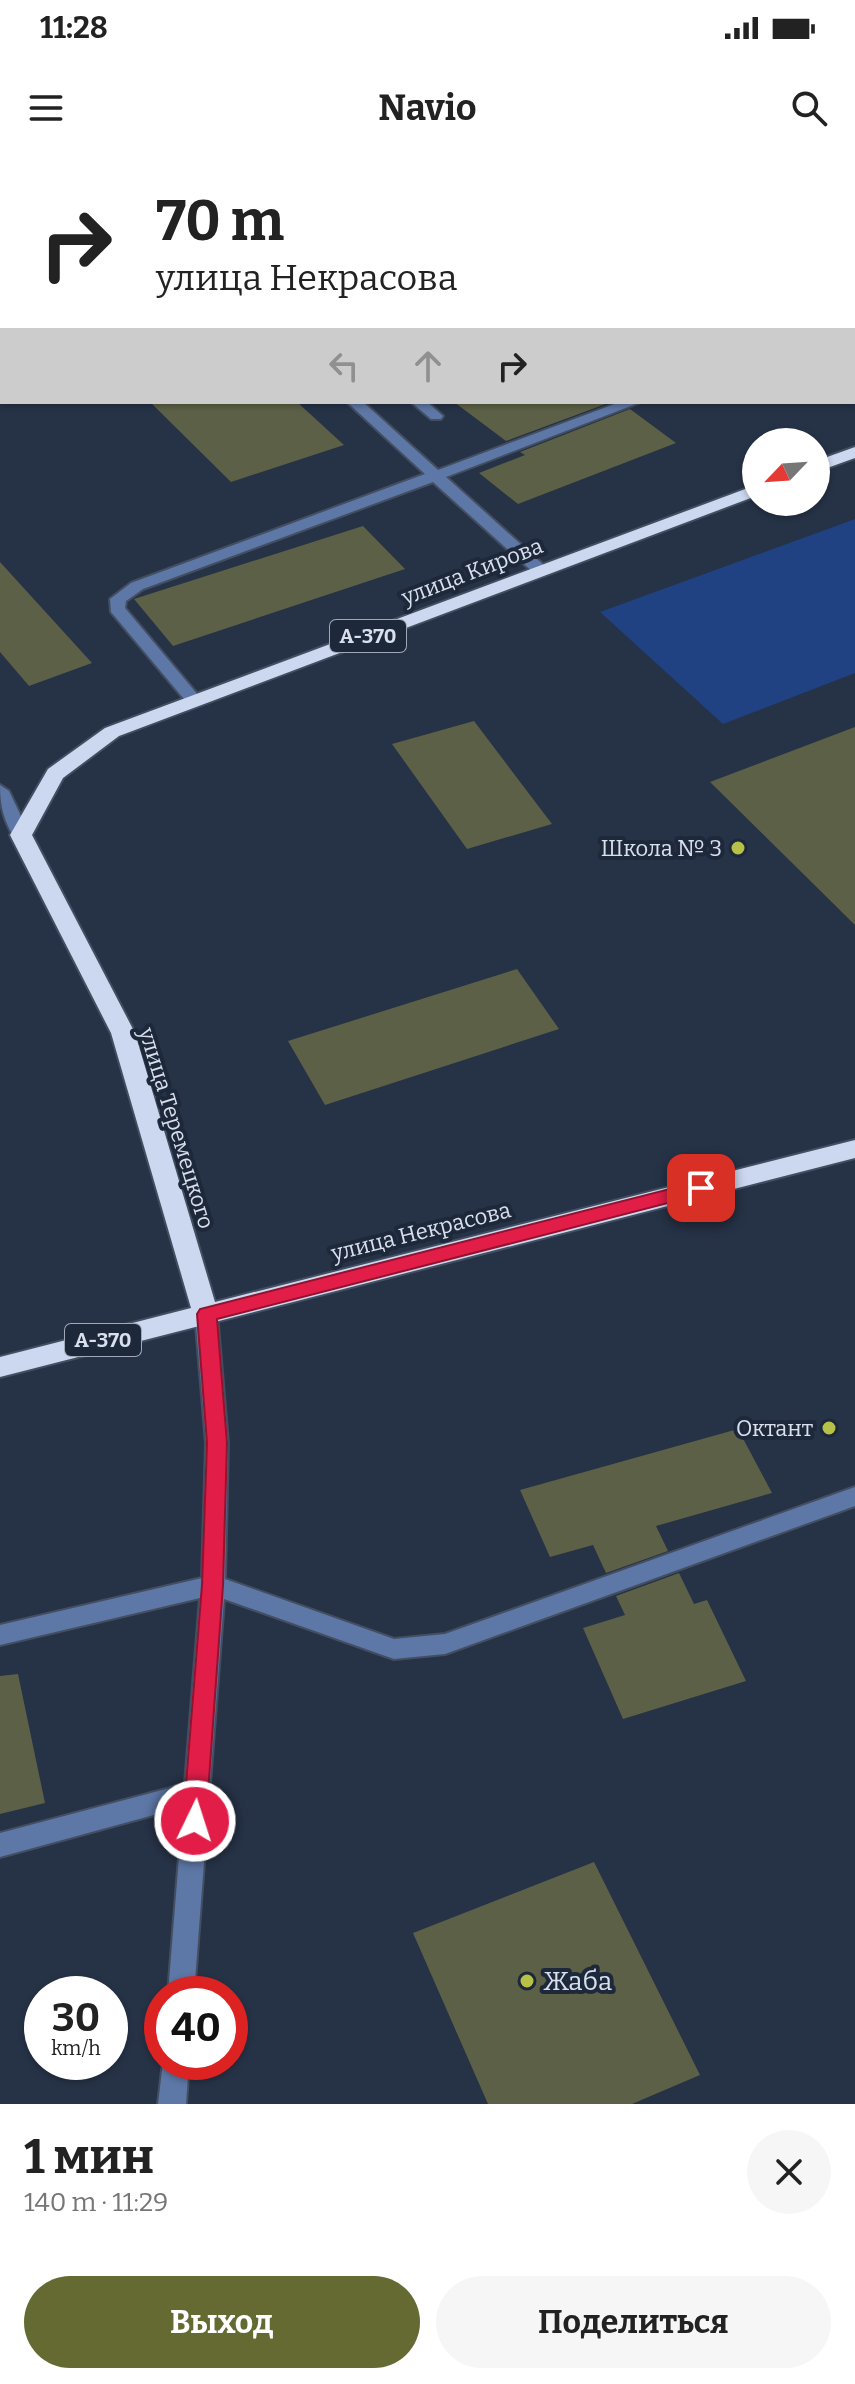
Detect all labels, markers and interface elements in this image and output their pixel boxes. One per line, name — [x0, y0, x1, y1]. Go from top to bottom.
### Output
text: 11:28 — [40, 10, 108, 46]
icon: menu — [24, 86, 68, 130]
text: Navio — [378, 86, 477, 130]
icon: search — [787, 86, 831, 130]
text: 70 m — [156, 188, 284, 255]
icon: right — [24, 192, 128, 296]
text: улица Некрасова — [156, 256, 457, 300]
icon: left — [322, 344, 366, 388]
icon: ahead — [406, 344, 450, 388]
icon: right — [490, 344, 534, 388]
north arrow — [742, 428, 830, 516]
map controls — [742, 428, 830, 516]
street label: улица Кирова — [397, 532, 547, 611]
road number: А-370 — [330, 620, 406, 652]
place label: Школа № 3 — [601, 835, 722, 862]
marker: Школа № 3 — [729, 839, 747, 857]
street label: улица Теремецкого — [133, 1023, 220, 1232]
pin — [667, 1154, 735, 1222]
icon: arrive — [679, 1166, 723, 1210]
street label: улица Некрасова — [328, 1196, 514, 1267]
road number: А-370 — [65, 1324, 141, 1356]
place label: Октант — [736, 1415, 813, 1442]
marker: Октант — [820, 1419, 838, 1437]
position arrow — [153, 1779, 237, 1863]
place label: Жаба — [543, 1966, 612, 1997]
marker: Жаба — [518, 1972, 536, 1990]
speed limit sign: 40 — [144, 1976, 248, 2080]
text: 30 — [52, 1994, 100, 2042]
text: km/h — [51, 2036, 101, 2060]
text: 1 мин — [24, 2128, 154, 2186]
button: close — [747, 2130, 831, 2214]
text: 140 m · 11:29 — [24, 2187, 168, 2218]
button: Выход — [24, 2276, 420, 2368]
button: Поделиться — [436, 2276, 831, 2368]

